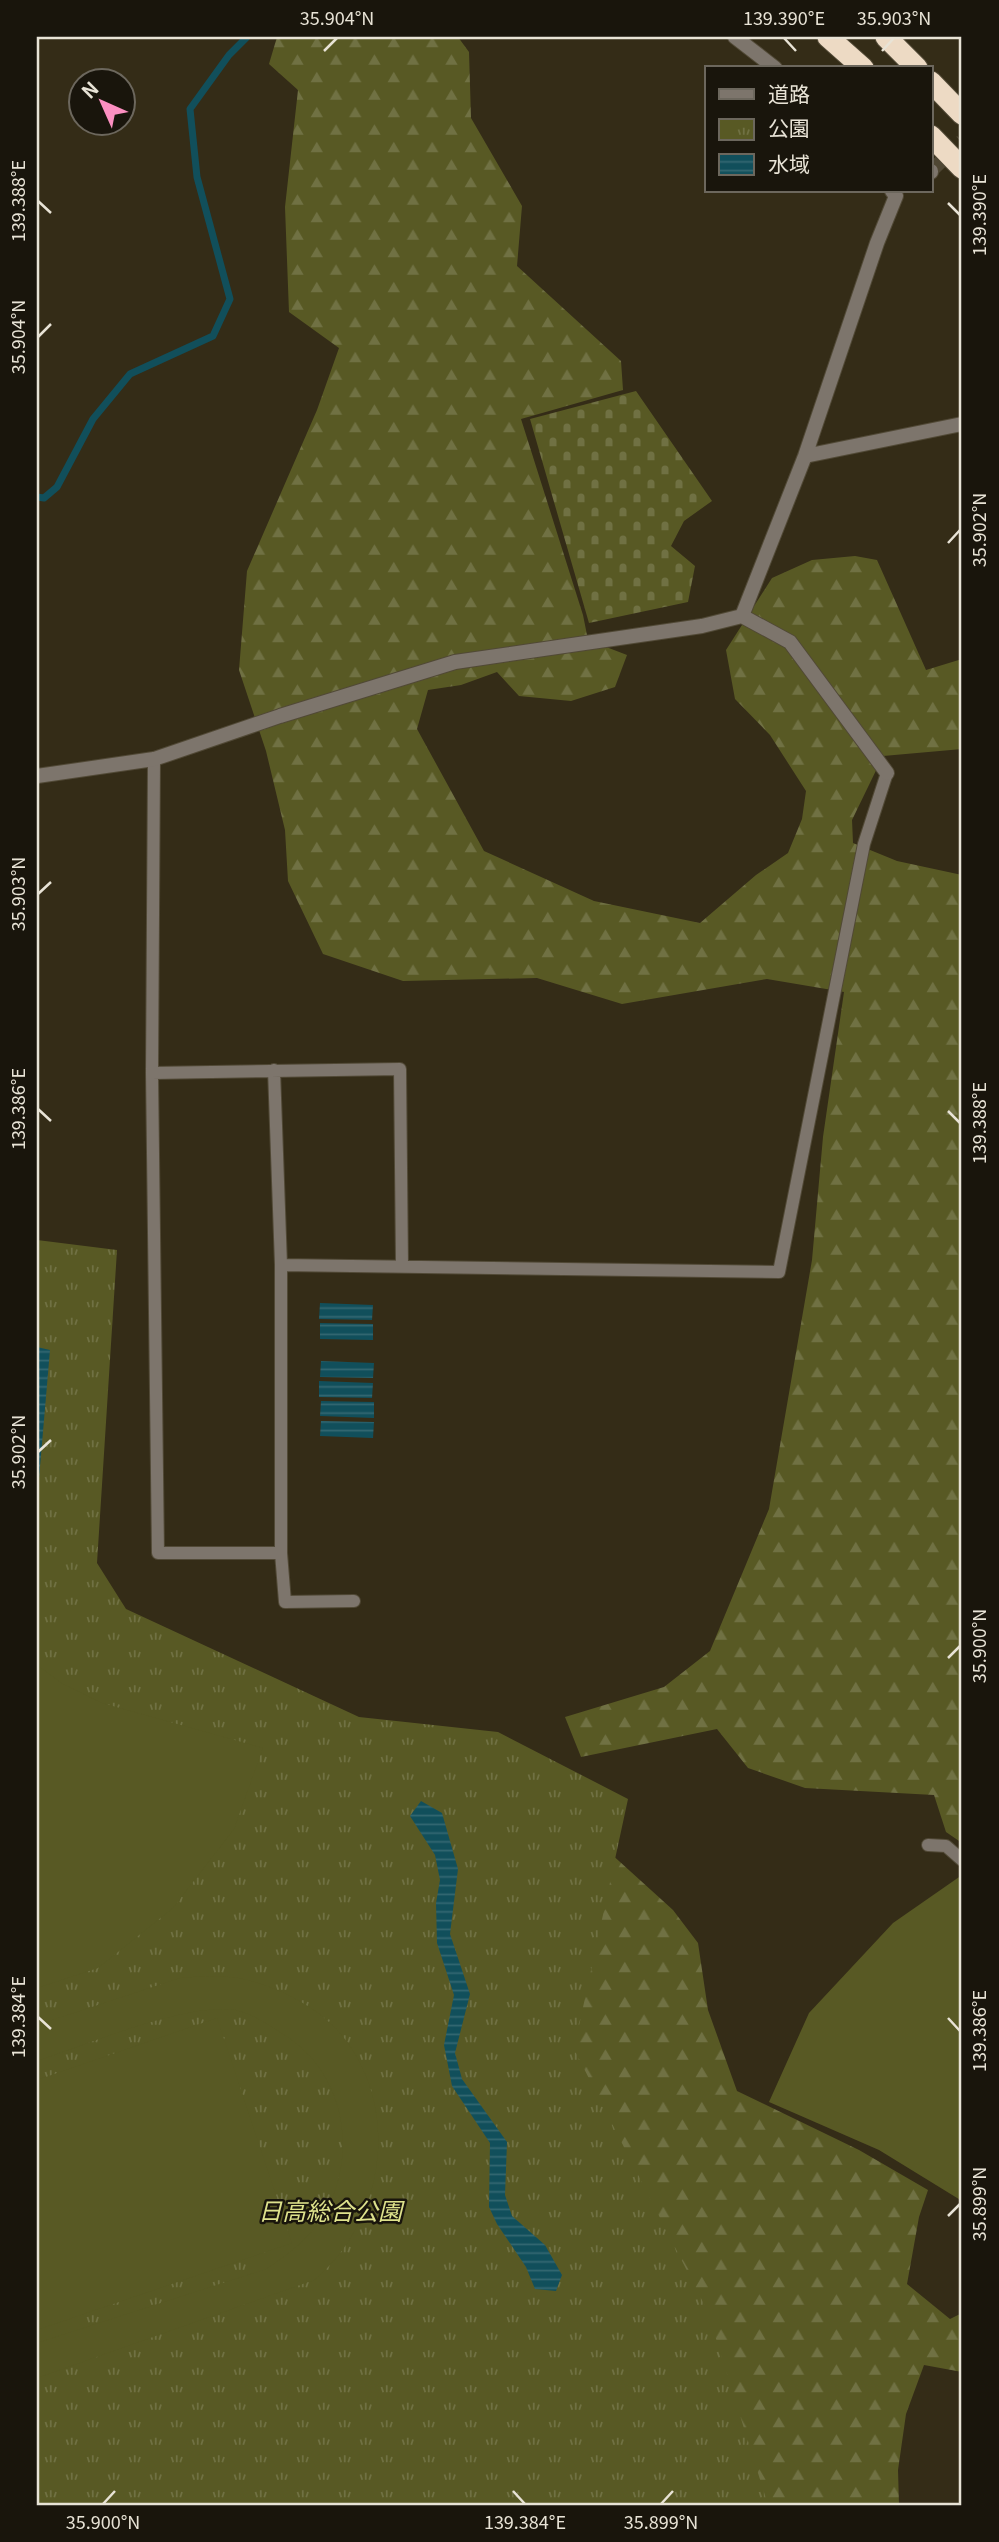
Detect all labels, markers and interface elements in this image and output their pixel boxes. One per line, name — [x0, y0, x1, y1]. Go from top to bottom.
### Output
text: 35.904°N — [300, 4, 374, 30]
text: 139.390°E — [743, 4, 825, 30]
text: 35.903°N — [857, 4, 931, 30]
north arrow — [66, 66, 136, 136]
legend — [705, 66, 932, 192]
text: N — [74, 74, 103, 103]
text: 道路 — [768, 78, 810, 108]
text: 公園 — [768, 112, 810, 142]
text: 水域 — [768, 148, 810, 178]
text: 139.388°E — [4, 160, 30, 242]
text: 139.390°E — [965, 174, 991, 256]
text: 35.904°N — [4, 300, 30, 374]
text: 35.902°N — [965, 493, 991, 567]
text: 35.903°N — [4, 857, 30, 931]
text: 139.386°E — [4, 1068, 30, 1150]
text: 139.388°E — [965, 1082, 991, 1164]
text: 35.902°N — [4, 1415, 30, 1489]
text: 35.900°N — [965, 1609, 991, 1683]
text: 139.384°E — [4, 1976, 30, 2058]
text: 139.386°E — [965, 1990, 991, 2072]
text: 35.899°N — [965, 2167, 991, 2241]
park label: 日高総合公園 — [258, 2192, 405, 2227]
text: 35.900°N — [66, 2508, 140, 2534]
text: 139.384°E — [484, 2508, 566, 2534]
text: 35.899°N — [624, 2508, 698, 2534]

